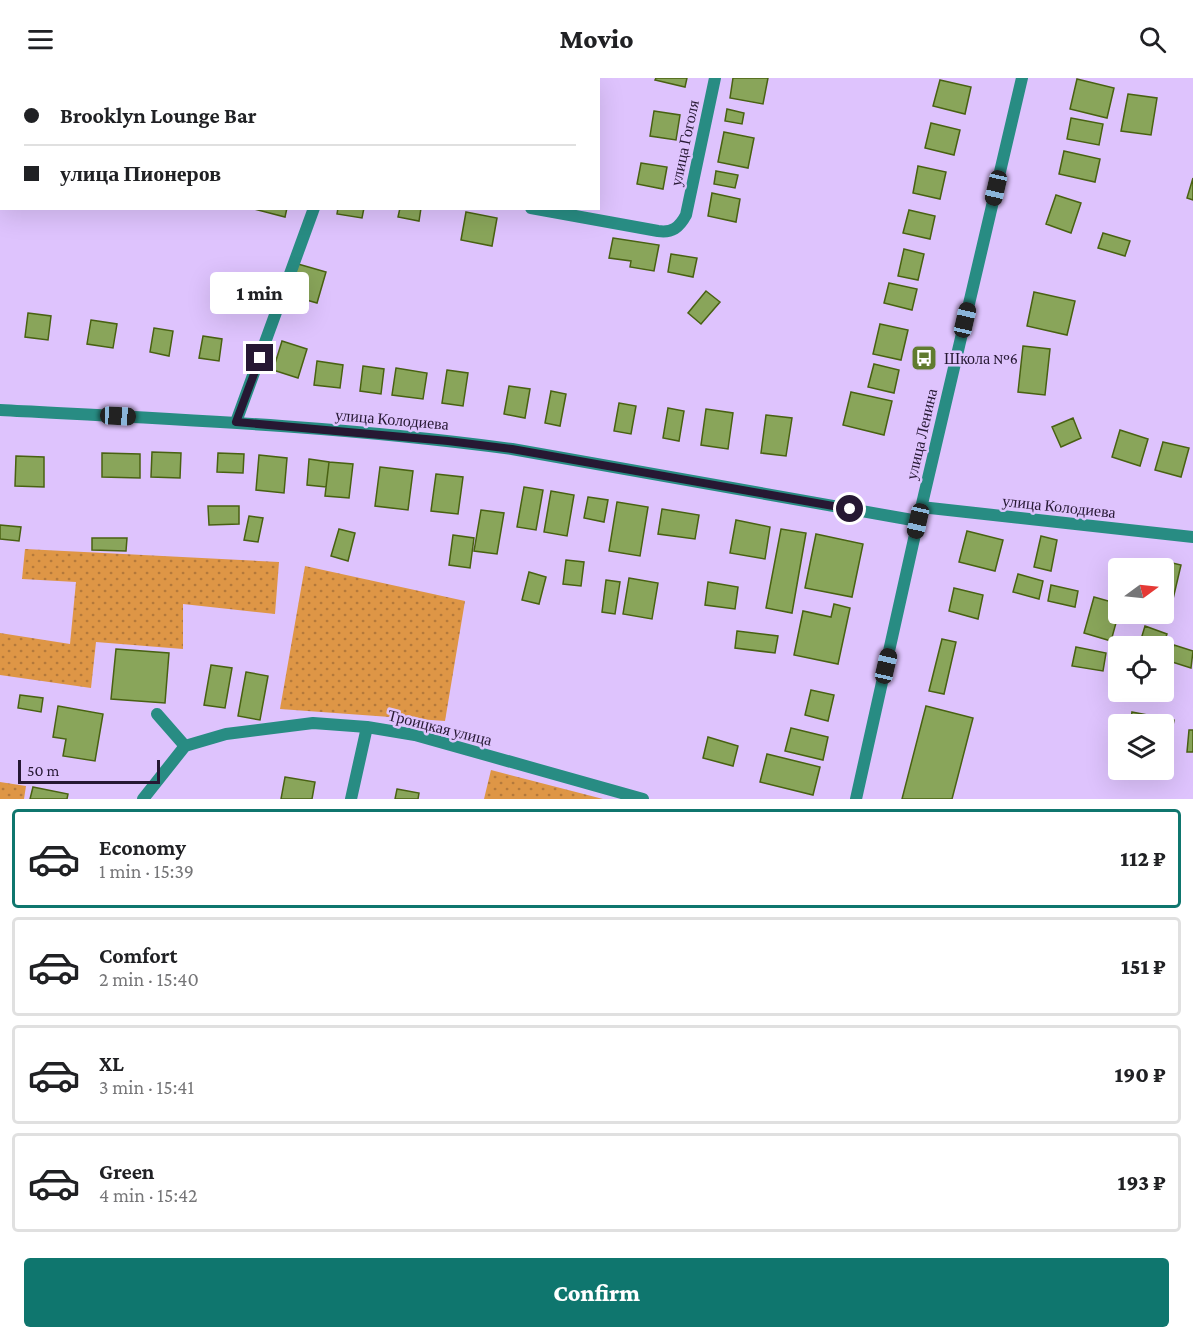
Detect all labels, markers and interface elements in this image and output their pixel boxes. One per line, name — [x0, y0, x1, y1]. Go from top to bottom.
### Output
icon: menu — [24, 23, 57, 56]
icon: search — [1136, 23, 1169, 56]
text: Movio — [559, 24, 634, 54]
street label: улица Гоголя — [667, 98, 703, 188]
text: Brooklyn Lounge Bar — [60, 103, 256, 128]
text: улица Пионеров — [60, 161, 221, 186]
car — [983, 168, 1009, 208]
callout: 1 min — [210, 271, 310, 313]
text: 1 min — [236, 282, 283, 304]
car — [952, 300, 978, 340]
bus stop icon: Школа №6 — [909, 343, 939, 373]
route end — [246, 344, 273, 371]
place label: Школа №6 — [944, 350, 1018, 367]
street label: улица Ленина — [903, 387, 941, 482]
car — [100, 406, 136, 426]
street label: улица Колодиева — [334, 406, 449, 434]
street label: улица Колодиева — [1001, 492, 1117, 522]
route start — [836, 495, 863, 522]
car — [905, 501, 931, 541]
north arrow — [1108, 558, 1174, 624]
map controls — [1108, 558, 1174, 780]
button: locate — [1108, 636, 1174, 702]
car — [873, 646, 899, 686]
street label: Троицкая улица — [386, 706, 494, 750]
button: layers — [1108, 714, 1174, 780]
scale bar — [18, 757, 160, 784]
text: 50 m — [27, 762, 59, 779]
icon: car — [27, 832, 81, 886]
text: Economy — [99, 835, 186, 860]
text: 112 ₽ — [1120, 846, 1166, 871]
text: 1 min · 15:39 — [99, 860, 194, 882]
icon: car — [27, 940, 81, 994]
text: Comfort — [99, 943, 177, 968]
text: 151 ₽ — [1121, 954, 1166, 979]
text: 2 min · 15:40 — [99, 968, 199, 990]
icon: car — [27, 1048, 81, 1102]
text: XL — [99, 1051, 124, 1076]
text: 190 ₽ — [1114, 1062, 1166, 1087]
text: 3 min · 15:41 — [99, 1076, 194, 1098]
icon: car — [27, 1156, 81, 1210]
text: Green — [99, 1159, 155, 1184]
text: 193 ₽ — [1118, 1170, 1166, 1195]
text: 4 min · 15:42 — [99, 1184, 198, 1206]
button: Confirm — [24, 1258, 1169, 1327]

